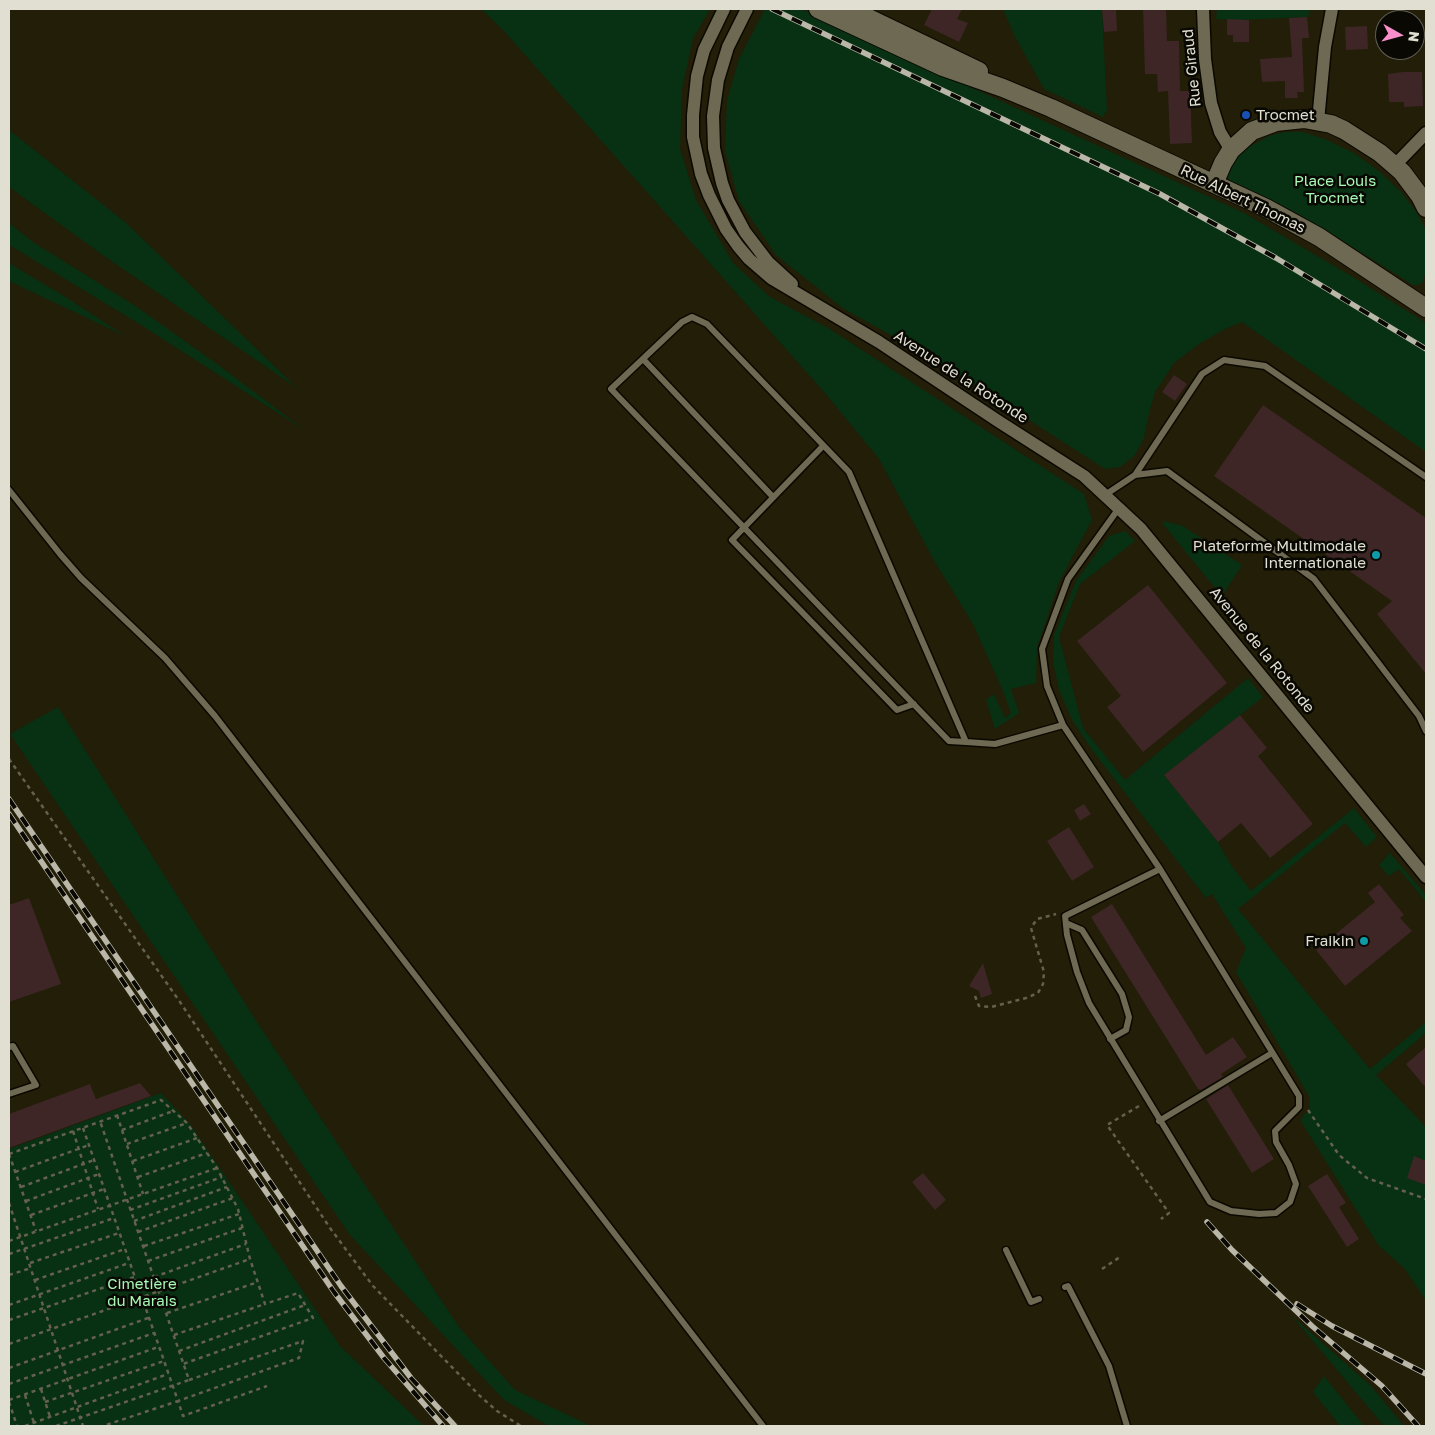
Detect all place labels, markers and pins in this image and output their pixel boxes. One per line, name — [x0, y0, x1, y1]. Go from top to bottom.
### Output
place label: Trocmet — [1256, 106, 1315, 124]
marker: Trocmet — [1240, 109, 1252, 121]
place label: Plateforme Multimodale Internationale — [1193, 537, 1366, 572]
marker: Plateforme Multimodale Internationale — [1370, 549, 1382, 561]
place label: Fraikin — [1305, 932, 1354, 950]
marker: Fraikin — [1358, 935, 1370, 947]

